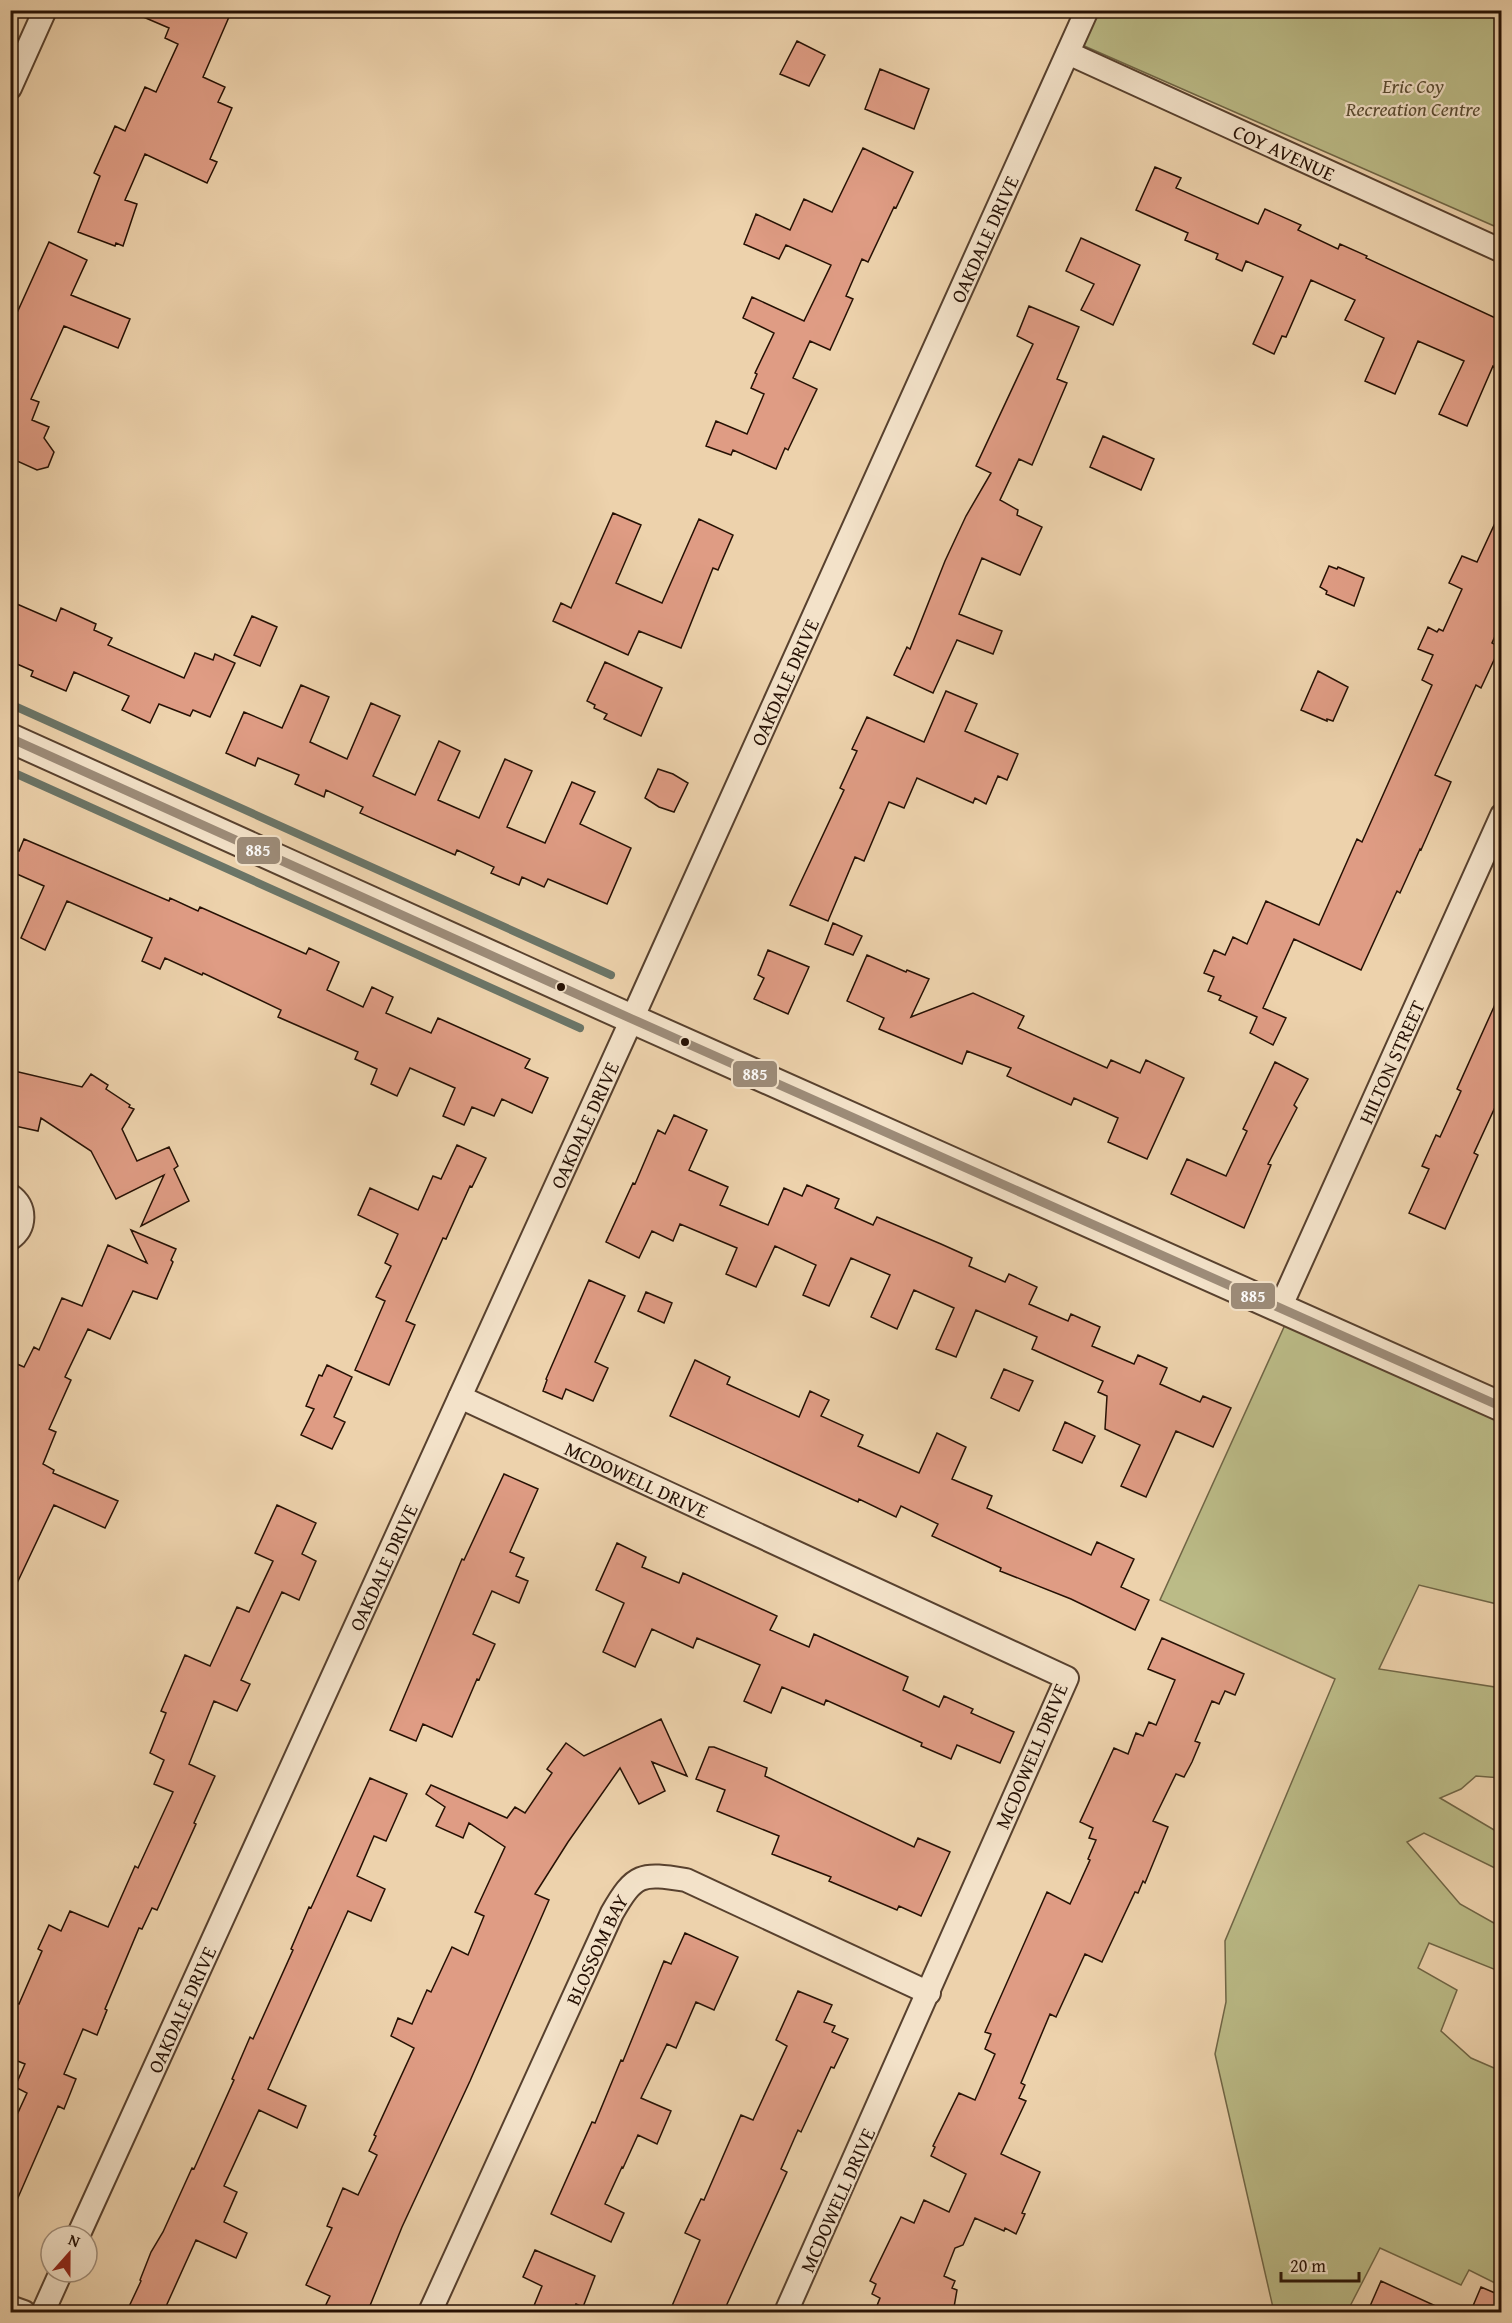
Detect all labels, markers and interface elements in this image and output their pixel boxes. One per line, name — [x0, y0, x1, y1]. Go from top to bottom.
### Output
park label: Eric Coy Recreation Centre — [1345, 71, 1480, 123]
street label: COY AVENUE — [1229, 116, 1340, 188]
street label: OAKDALE DRIVE — [943, 171, 1025, 307]
street label: OAKDALE DRIVE — [743, 614, 825, 750]
line badge: 885 — [236, 836, 281, 865]
text: 885 — [246, 838, 270, 862]
unlabelled marker — [555, 981, 567, 993]
street label: HILTON STREET — [1350, 995, 1431, 1128]
unlabelled marker — [679, 1036, 691, 1048]
street label: OAKDALE DRIVE — [542, 1057, 625, 1193]
line badge: 885 — [732, 1060, 778, 1088]
text: 885 — [743, 1062, 767, 1086]
line badge: 885 — [1230, 1282, 1276, 1310]
text: 885 — [1241, 1284, 1265, 1308]
street label: MCDOWELL DRIVE — [560, 1433, 714, 1525]
street label: OAKDALE DRIVE — [341, 1499, 424, 1635]
street label: MCDOWELL DRIVE — [987, 1679, 1075, 1833]
street label: BLOSSOM BAY — [558, 1888, 635, 2009]
street label: OAKDALE DRIVE — [140, 1941, 223, 2078]
street label: MCDOWELL DRIVE — [792, 2123, 882, 2277]
north arrow — [39, 2224, 99, 2284]
text: N — [65, 2227, 84, 2253]
scale bar — [1281, 2245, 1359, 2283]
text: 20 m — [1290, 2252, 1326, 2279]

